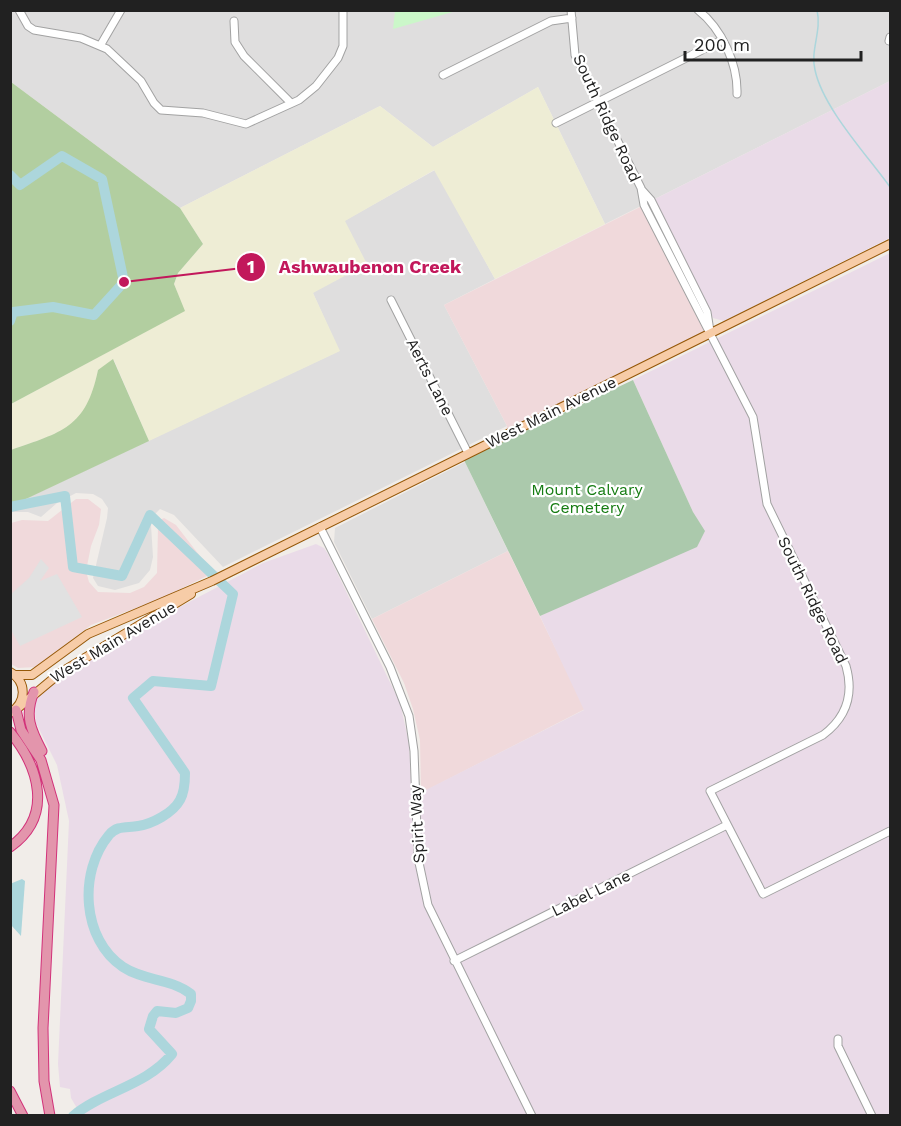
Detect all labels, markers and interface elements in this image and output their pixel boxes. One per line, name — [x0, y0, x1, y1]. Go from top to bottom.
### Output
scale bar — [685, 24, 860, 62]
text: 200 m — [694, 34, 750, 55]
street label: South Ridge Road — [569, 51, 645, 185]
callout: Ashwaubenon Creek — [236, 249, 473, 285]
text: 1 — [247, 256, 255, 277]
text: Ashwaubenon Creek — [279, 256, 462, 277]
street label: Aerts Lane — [402, 335, 458, 419]
street label: West Main Avenue — [483, 372, 619, 452]
park label: Mount Calvary Cemetery — [531, 480, 643, 517]
street label: South Ridge Road — [774, 533, 852, 667]
street label: West Main Avenue — [47, 597, 179, 687]
street label: Spirit Way — [405, 784, 429, 864]
street label: Label Lane — [548, 866, 634, 920]

